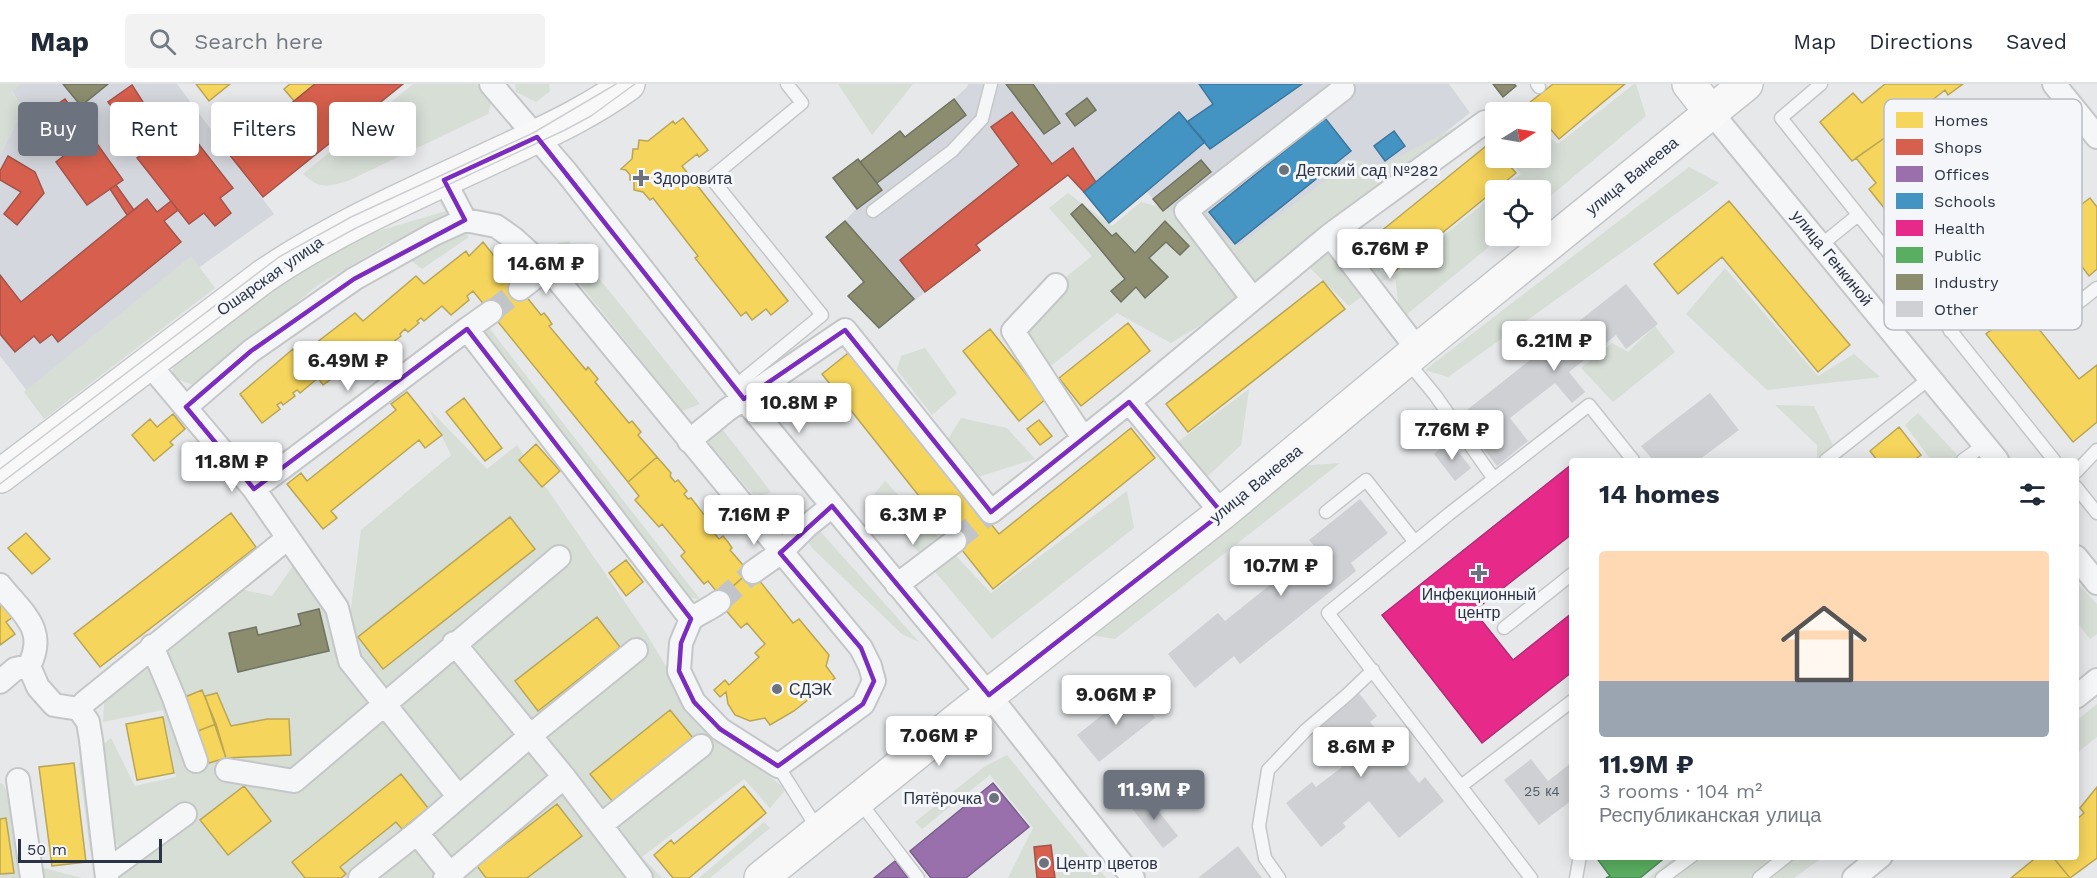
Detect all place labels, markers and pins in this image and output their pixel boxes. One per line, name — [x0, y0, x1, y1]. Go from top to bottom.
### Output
place label: Детский сад №282 — [1296, 161, 1438, 180]
marker: Детский сад №282 — [1277, 163, 1291, 177]
place label: Здоровита — [653, 169, 732, 188]
marker: Здоровита — [634, 171, 648, 185]
pin: 6.76M ₽ — [1335, 229, 1445, 280]
pin: 14.6M ₽ — [491, 244, 601, 295]
pin: 6.21M ₽ — [1499, 321, 1609, 372]
pin: 6.49M ₽ — [293, 341, 403, 392]
pin: 10.8M ₽ — [744, 383, 854, 434]
pin: 7.76M ₽ — [1397, 410, 1507, 461]
pin: 11.8M ₽ — [177, 442, 287, 493]
pin: 7.16M ₽ — [699, 495, 809, 546]
pin: 6.3M ₽ — [864, 495, 962, 546]
pin: 10.7M ₽ — [1226, 546, 1336, 597]
marker: Инфекционный центр — [1470, 564, 1488, 582]
place label: Инфекционный центр — [1422, 585, 1536, 622]
pin: 9.06M ₽ — [1061, 675, 1171, 726]
place label: СДЭК — [789, 680, 833, 699]
marker: СДЭК — [770, 682, 784, 696]
pin: 7.06M ₽ — [884, 716, 994, 767]
pin: 8.6M ₽ — [1312, 727, 1410, 778]
pin: 11.9M ₽ — [1099, 770, 1209, 821]
place label: Пятёрочка — [904, 789, 982, 808]
marker: Пятёрочка — [987, 791, 1001, 805]
place label: Центр цветов — [1056, 854, 1158, 873]
marker: Центр цветов — [1037, 856, 1051, 870]

